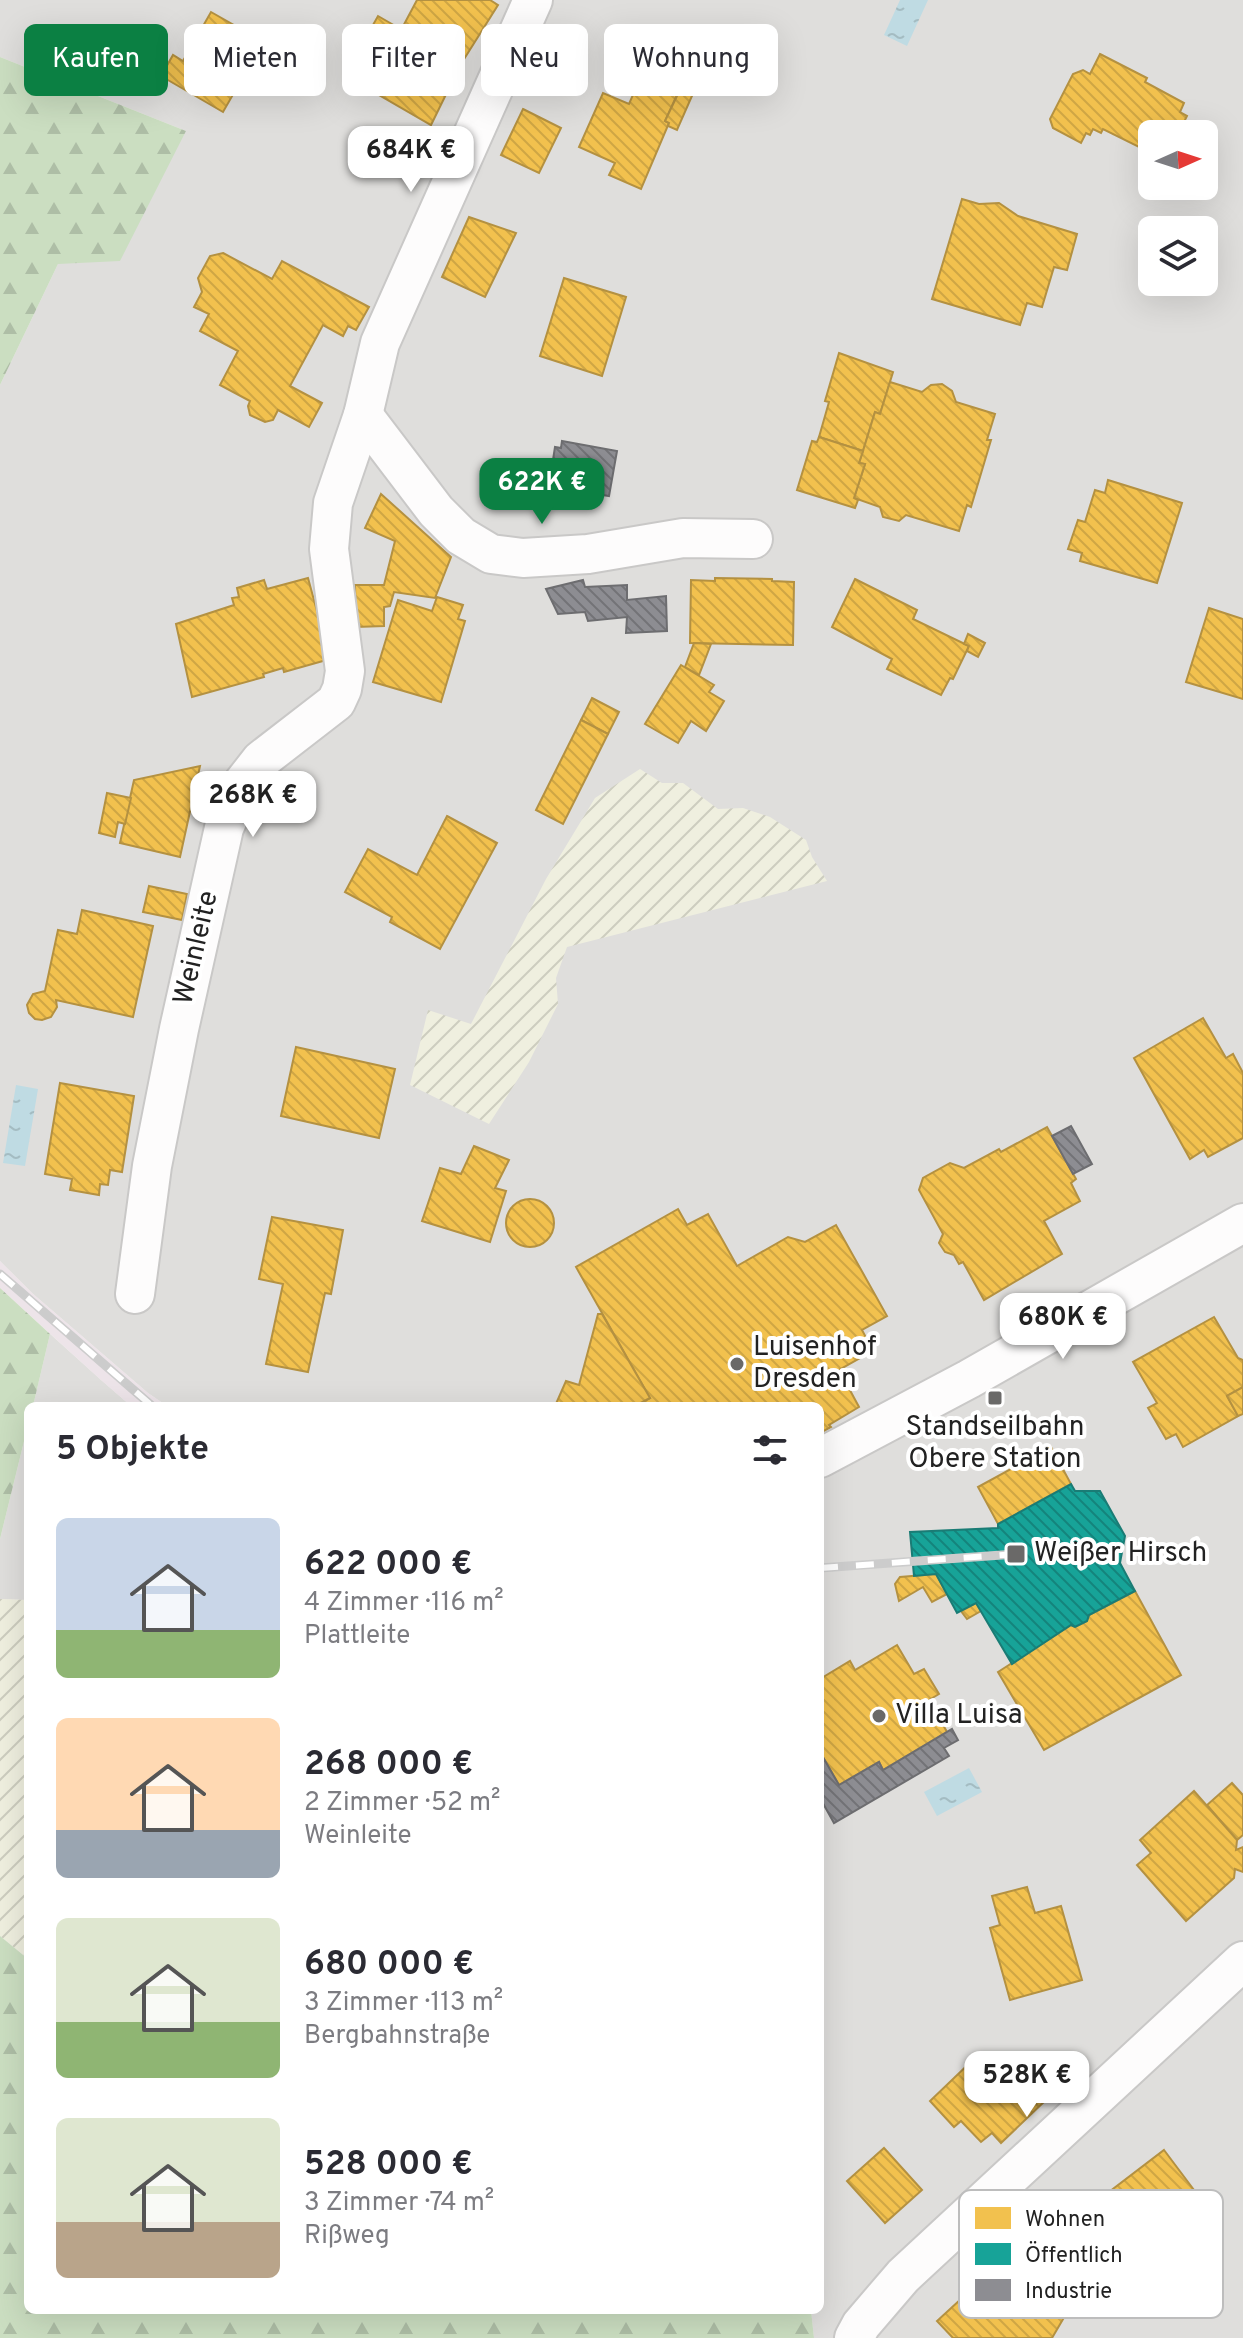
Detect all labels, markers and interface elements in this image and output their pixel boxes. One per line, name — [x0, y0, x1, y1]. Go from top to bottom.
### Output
chip: Kaufen — [24, 24, 168, 96]
chip: Mieten — [184, 24, 326, 96]
chip: Filter — [342, 24, 465, 96]
chip: Neu — [481, 24, 588, 96]
chip: Wohnung — [604, 24, 778, 96]
north arrow — [1138, 120, 1218, 200]
map controls — [1138, 120, 1218, 296]
pin: 684K € — [346, 126, 476, 194]
text: 684K € — [366, 135, 456, 168]
button: layers — [1138, 216, 1218, 296]
pin: 622K € — [477, 458, 607, 526]
text: 622K € — [497, 467, 587, 500]
pin: 268K € — [188, 771, 318, 839]
text: 268K € — [208, 780, 298, 813]
street label: Weinleite — [166, 888, 228, 1008]
pin: 680K € — [998, 1293, 1128, 1361]
text: 680K € — [1018, 1302, 1108, 1335]
place label: Luisenhof Dresden — [753, 1330, 876, 1398]
marker: Luisenhof Dresden — [728, 1355, 746, 1373]
marker: Standseilbahn Obere Station — [986, 1389, 1004, 1407]
place label: Standseilbahn Obere Station — [906, 1410, 1084, 1478]
icon: filters — [748, 1428, 792, 1472]
text: 5 Objekte — [56, 1429, 209, 1472]
place label: Weißer Hirsch — [1034, 1536, 1207, 1572]
marker: Weißer Hirsch — [1005, 1543, 1027, 1565]
text: 622 000 € — [304, 1544, 472, 1587]
icon: home — [120, 1550, 216, 1646]
text: 4 Zimmer · 116 m² — [304, 1587, 504, 1620]
text: Plattleite — [304, 1620, 410, 1653]
place label: Villa Luisa — [895, 1698, 1022, 1734]
marker: Villa Luisa — [870, 1707, 888, 1725]
text: 268 000 € — [304, 1744, 473, 1787]
icon: home — [120, 1750, 216, 1846]
text: 2 Zimmer · 52 m² — [304, 1787, 500, 1820]
text: Weinleite — [304, 1820, 412, 1853]
text: 680 000 € — [304, 1944, 474, 1987]
icon: home — [120, 1950, 216, 2046]
text: 3 Zimmer · 113 m² — [304, 1987, 503, 2020]
text: Bergbahnstraße — [304, 2020, 490, 2053]
pin: 528K € — [962, 2051, 1092, 2119]
text: 528K € — [982, 2060, 1072, 2093]
text: 528 000 € — [304, 2144, 473, 2187]
icon: home — [120, 2150, 216, 2246]
text: 3 Zimmer · 74 m² — [304, 2187, 494, 2220]
legend — [959, 2190, 1223, 2318]
text: Wohnen — [1025, 2207, 1105, 2234]
text: Rißweg — [304, 2220, 390, 2253]
text: Öffentlich — [1025, 2241, 1123, 2270]
text: Industrie — [1025, 2279, 1112, 2306]

